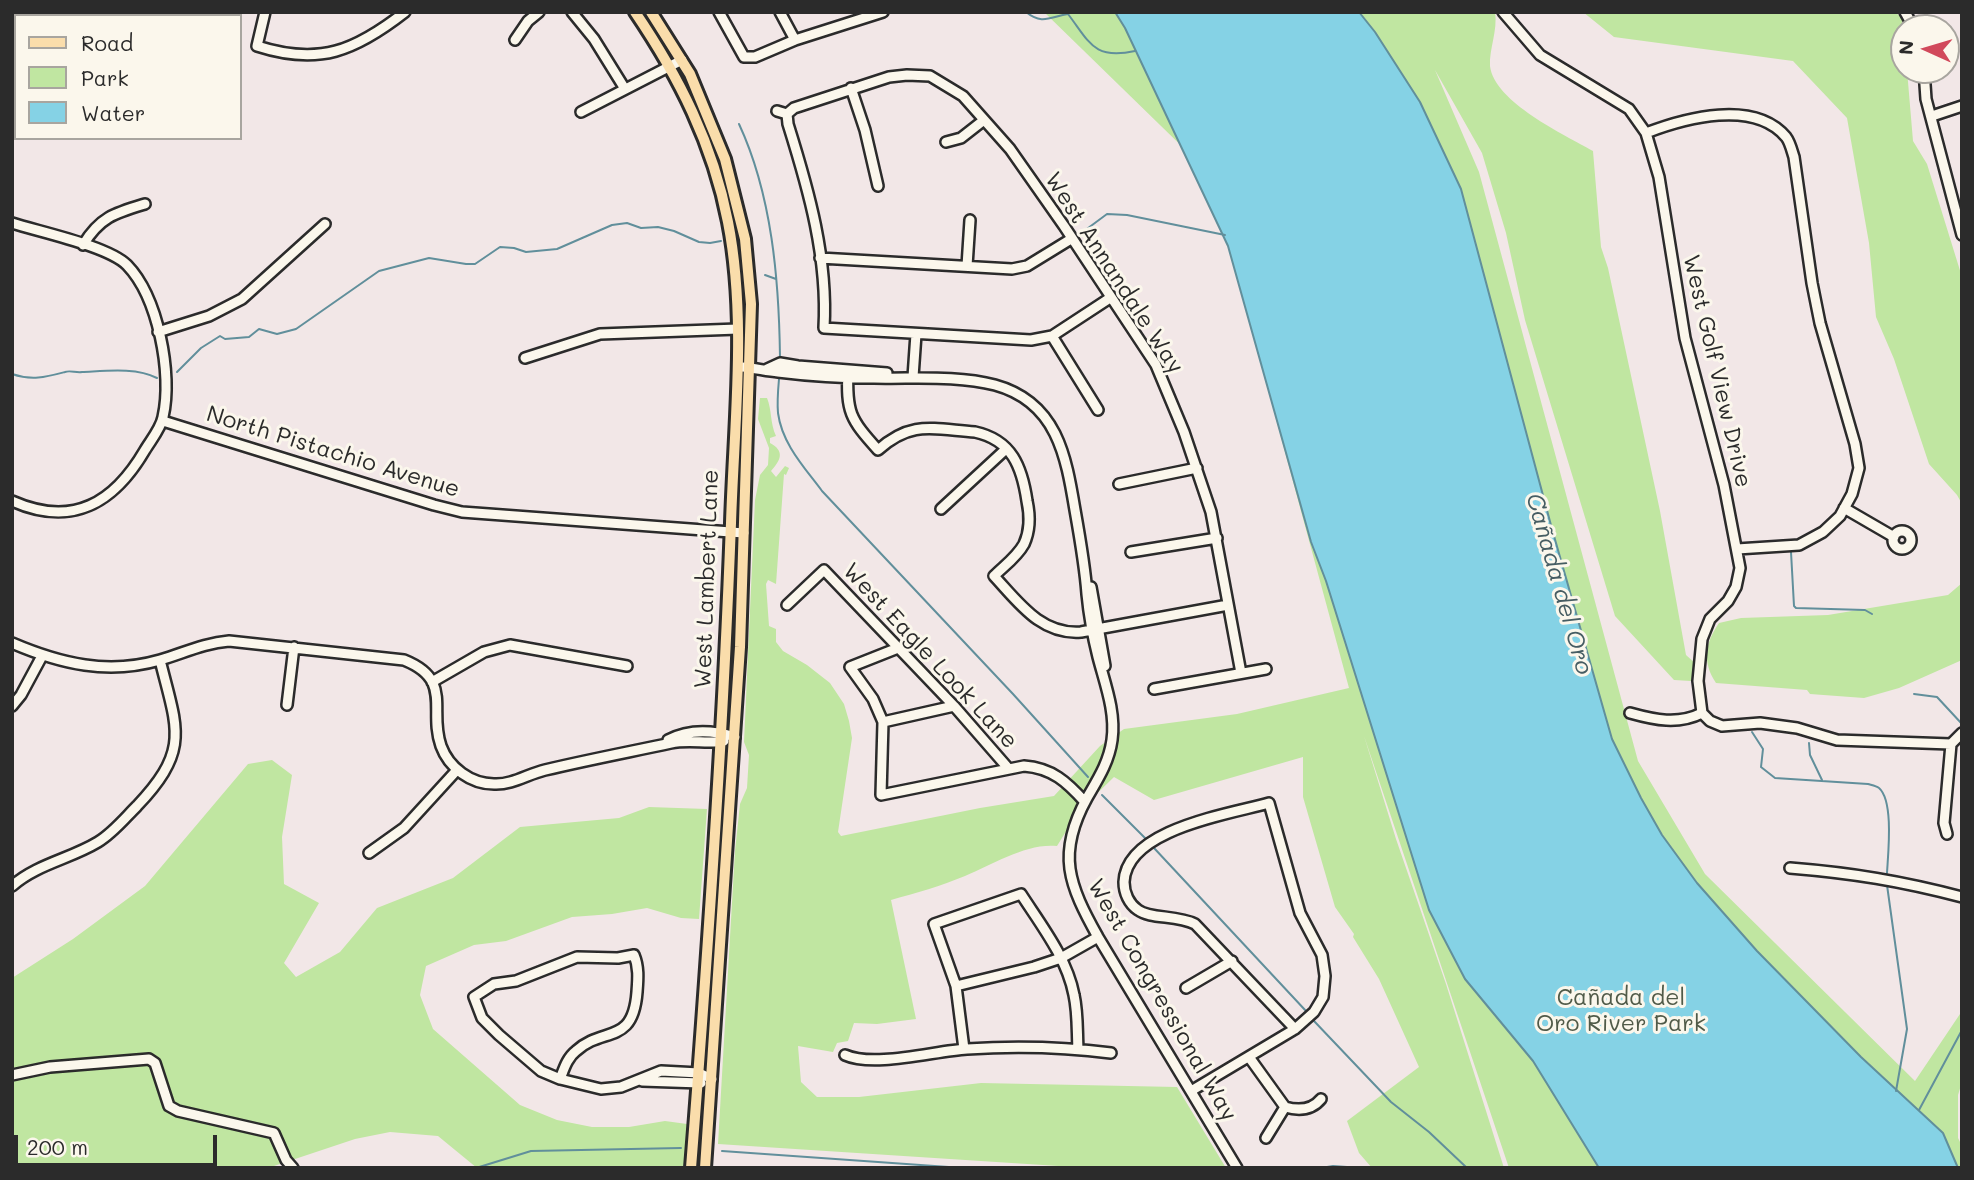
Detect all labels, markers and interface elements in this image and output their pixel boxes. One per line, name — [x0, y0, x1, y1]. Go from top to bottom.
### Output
legend — [14, 14, 242, 140]
north arrow — [1890, 14, 1960, 84]
text: Road — [81, 29, 133, 56]
text: N — [1893, 40, 1919, 56]
text: Park — [81, 64, 129, 91]
text: Water — [81, 99, 145, 126]
street label: West Annandale Way — [1039, 167, 1189, 379]
street label: West Golf View Drive — [1677, 252, 1757, 490]
street label: North Pistachio Avenue — [203, 400, 463, 504]
street label: West Lambert Lane — [689, 469, 725, 689]
water label: Cañada del Oro — [1519, 490, 1599, 678]
street label: West Eagle Look Lane — [837, 557, 1023, 755]
street label: West Congressional Way — [1081, 874, 1243, 1126]
park label: Cañada del Oro River Park — [1536, 984, 1706, 1038]
scale bar — [18, 1120, 220, 1164]
text: 200 m — [27, 1133, 88, 1160]

